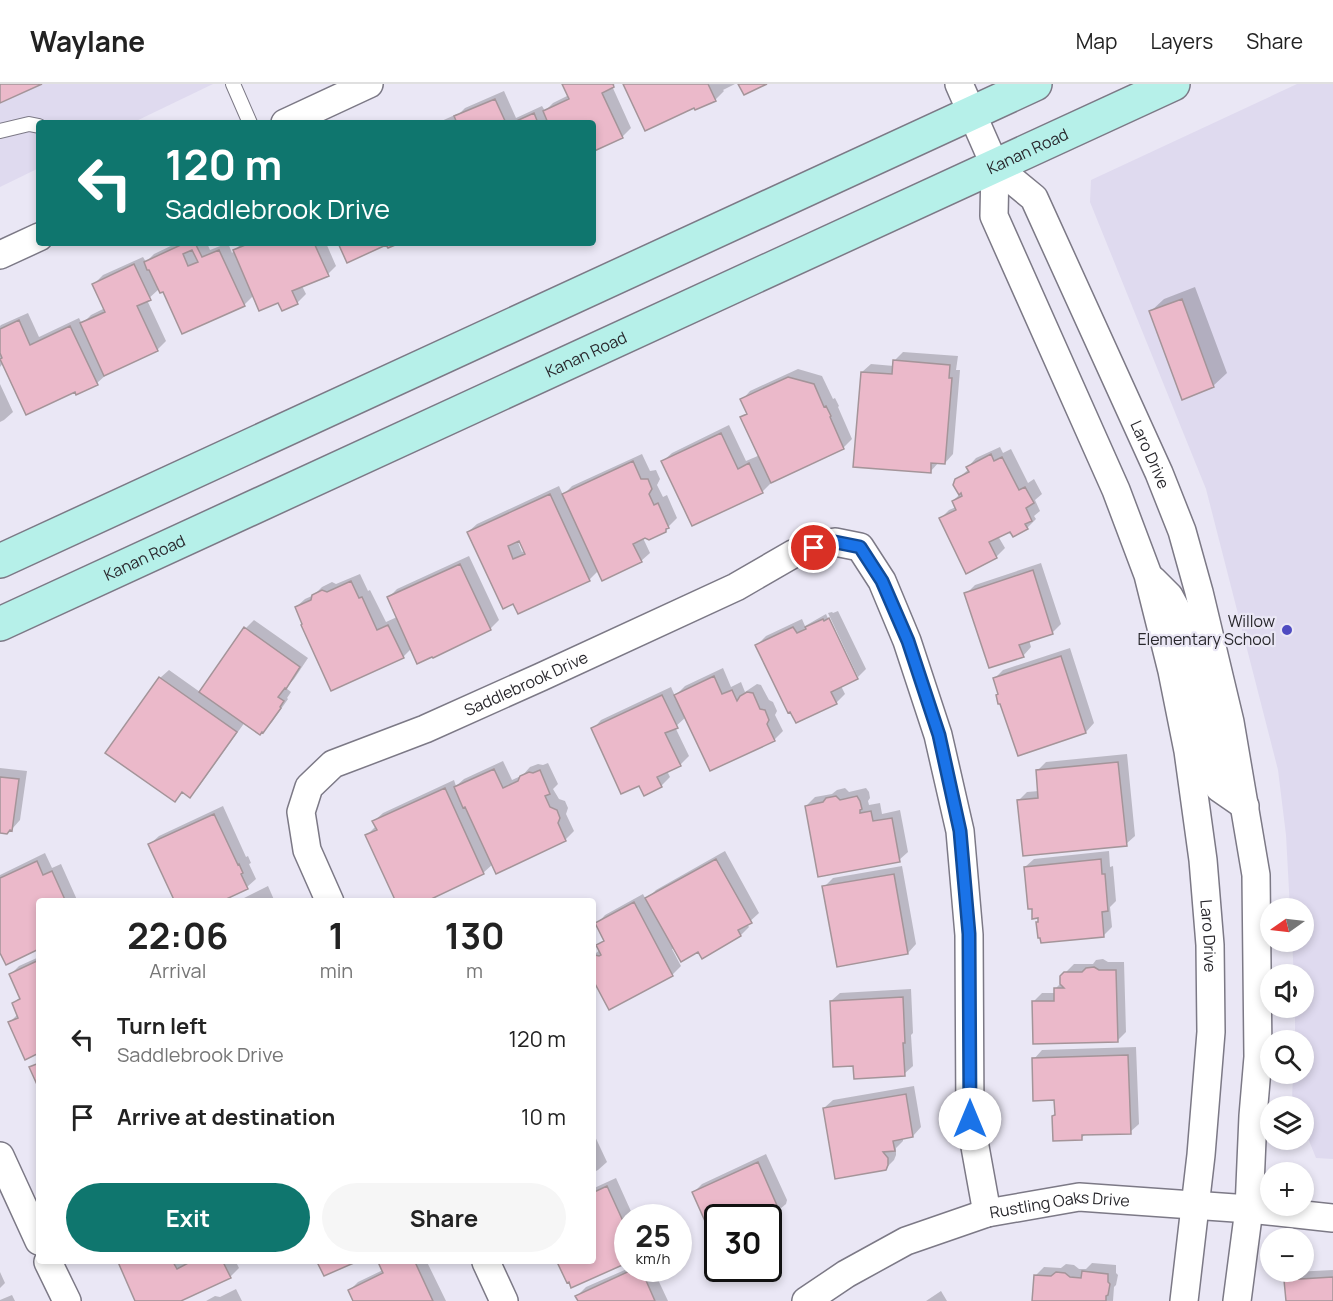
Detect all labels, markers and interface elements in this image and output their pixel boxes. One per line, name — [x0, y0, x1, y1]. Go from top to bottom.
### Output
text: Waylane — [30, 22, 145, 60]
text: Map — [1076, 27, 1117, 55]
text: Layers — [1150, 27, 1213, 55]
text: Share — [1246, 27, 1303, 55]
street label: Kanan Road — [983, 123, 1072, 179]
text: 120 m — [165, 135, 282, 193]
icon: left — [66, 144, 144, 222]
text: Saddlebrook Drive — [165, 190, 390, 227]
street label: Kanan Road — [542, 326, 630, 383]
street label: Laro Drive — [1125, 417, 1175, 492]
pin — [788, 522, 839, 573]
street label: Kanan Road — [100, 529, 189, 586]
icon: arrive — [797, 531, 830, 564]
place label: Willow Elementary School — [1137, 610, 1275, 650]
marker: Willow Elementary School — [1280, 623, 1294, 637]
street label: Saddlebrook Drive — [461, 646, 591, 721]
north arrow — [1260, 898, 1314, 952]
map controls — [1260, 898, 1314, 1282]
street label: Laro Drive — [1195, 899, 1221, 972]
text: 22:06 — [127, 911, 228, 960]
text: 1 — [329, 911, 344, 960]
text: 130 — [444, 911, 505, 960]
text: Arrival — [149, 957, 206, 984]
text: min — [320, 957, 353, 984]
text: m — [466, 957, 483, 984]
button: sound — [1260, 964, 1314, 1018]
text: Turn left — [117, 1011, 207, 1041]
icon: left — [66, 1023, 99, 1056]
text: 120 m — [508, 1024, 566, 1054]
button: search — [1260, 1030, 1314, 1084]
text: Saddlebrook Drive — [117, 1041, 284, 1068]
position arrow — [938, 1087, 1002, 1151]
button: layers — [1260, 1096, 1314, 1150]
icon: arrive — [66, 1101, 99, 1134]
text: Arrive at destination — [117, 1102, 335, 1132]
text: 10 m — [521, 1102, 566, 1132]
button: + — [1260, 1162, 1314, 1216]
button: Exit — [66, 1183, 310, 1252]
button: Share — [322, 1183, 566, 1252]
street label: Rustling Oaks Drive — [988, 1186, 1131, 1223]
speed limit sign: 30 — [704, 1204, 782, 1282]
text: 25 — [635, 1215, 671, 1256]
button: − — [1260, 1228, 1314, 1282]
text: km/h — [636, 1248, 670, 1269]

